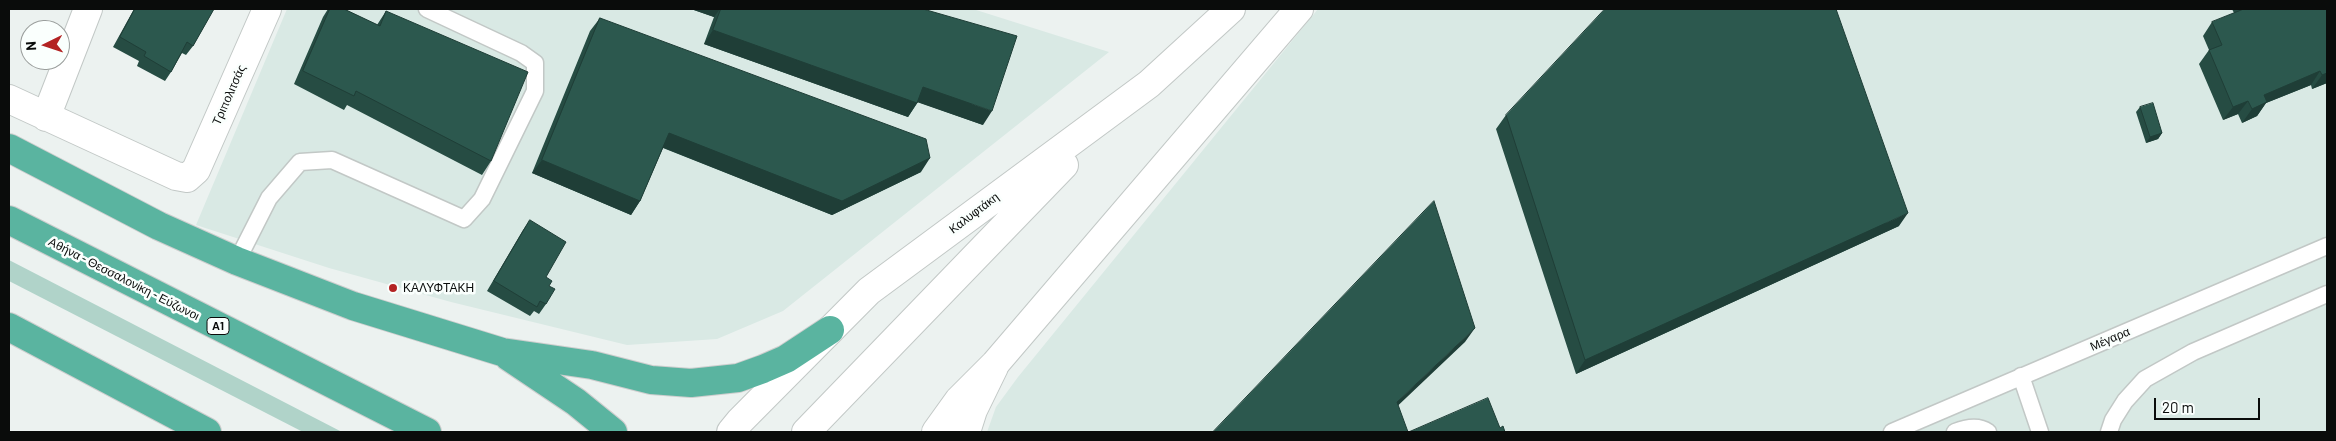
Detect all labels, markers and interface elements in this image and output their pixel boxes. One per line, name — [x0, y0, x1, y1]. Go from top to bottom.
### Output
north arrow — [20, 20, 70, 70]
text: N — [22, 41, 39, 51]
street label: Τριπολιτσάς — [209, 63, 249, 127]
street label: Καλυφτάκη — [946, 190, 1002, 236]
street label: Αθήνα - Θεσσαλονίκη - Εύζωνοι — [46, 235, 202, 323]
place label: ΚΑΛΥΦΤΑΚΗ — [403, 281, 474, 295]
marker: ΚΑΛΥΦΤΑΚΗ — [387, 282, 399, 294]
road number: Α1 — [207, 318, 229, 334]
street label: Μέγαρα — [2088, 324, 2132, 354]
scale bar — [2156, 388, 2262, 420]
text: 20 m — [2162, 398, 2194, 416]

